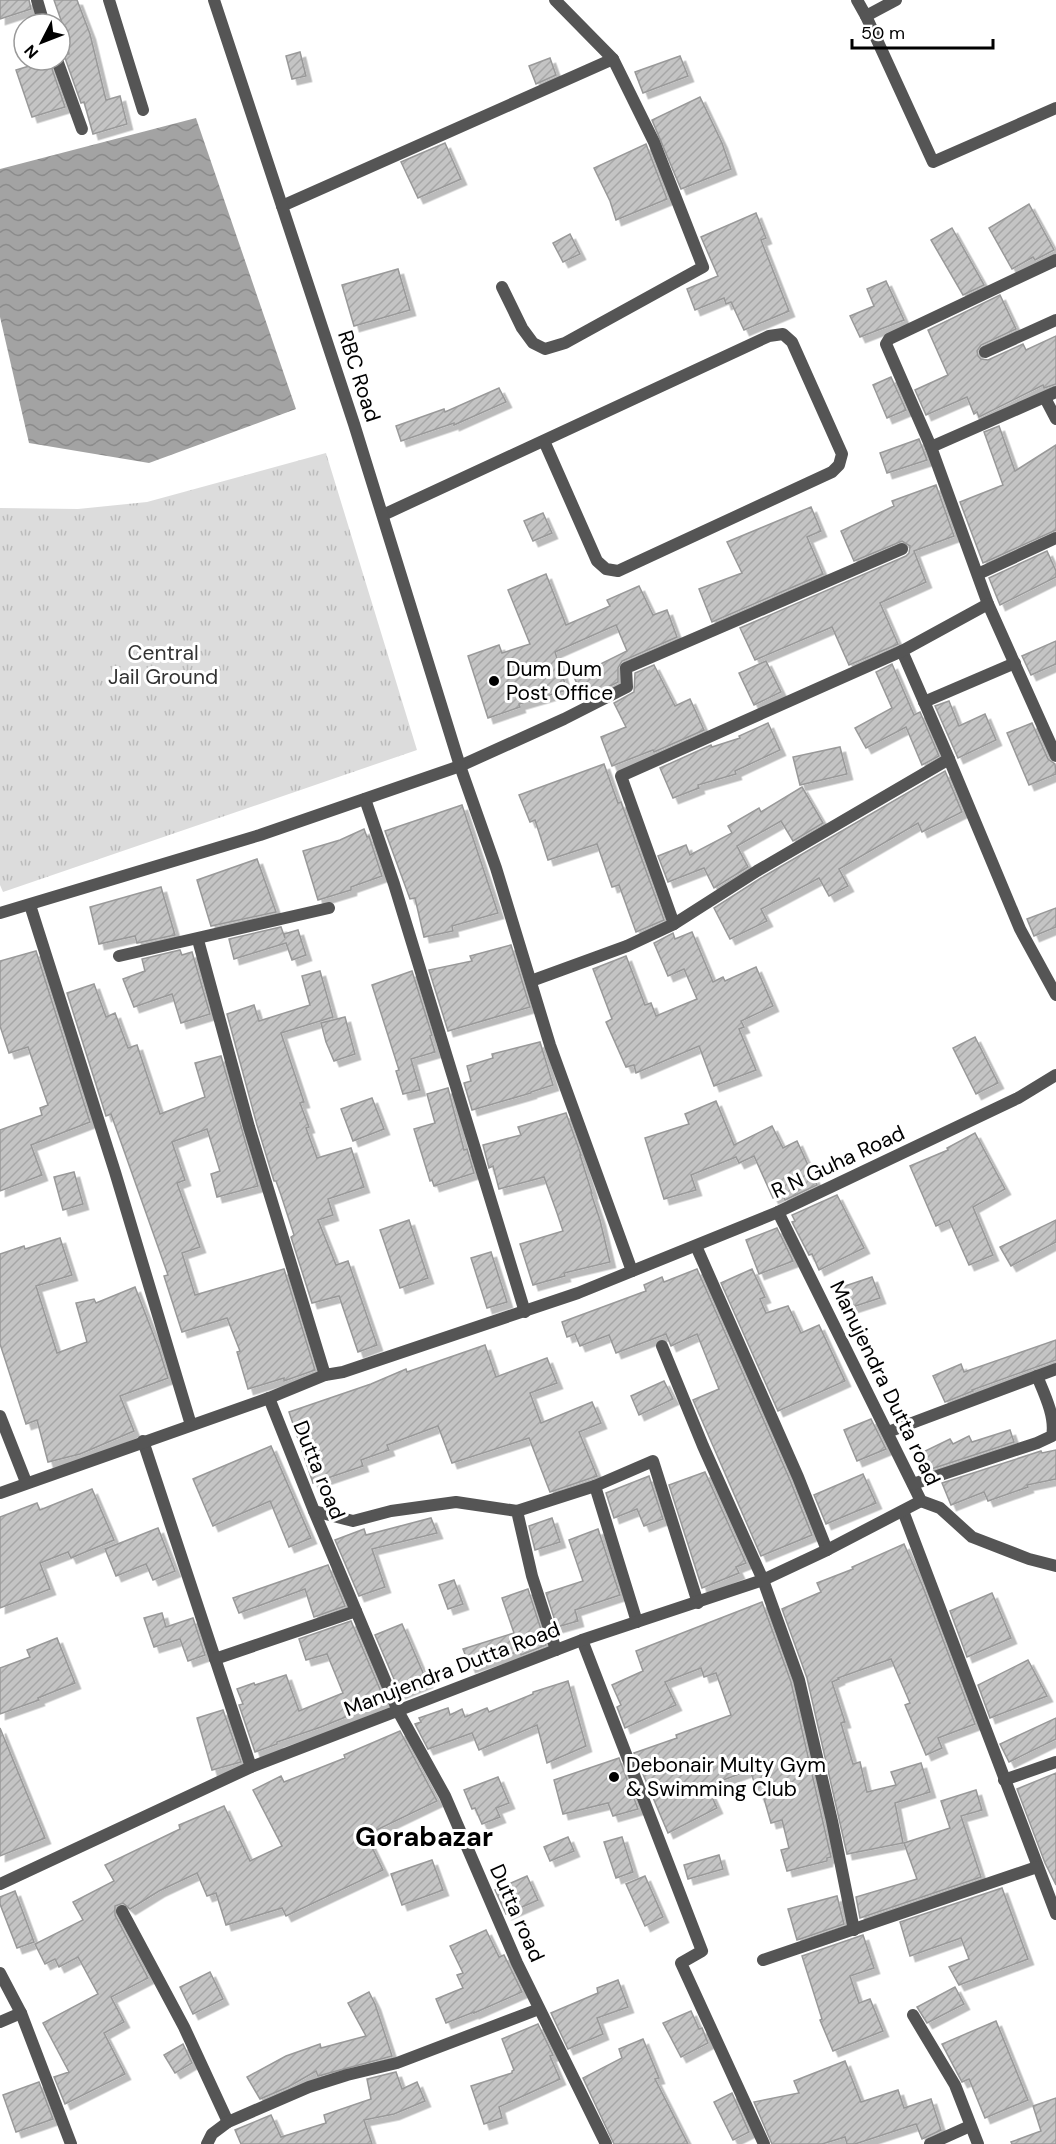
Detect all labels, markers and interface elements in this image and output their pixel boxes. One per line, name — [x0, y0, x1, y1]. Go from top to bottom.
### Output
north arrow — [12, 12, 72, 72]
scale bar — [852, 12, 993, 50]
text: 50 m — [861, 21, 905, 45]
text: N — [20, 40, 43, 63]
street label: RBC Road — [331, 327, 387, 425]
park label: Central Jail Ground — [108, 639, 218, 691]
place label: Dum Dum Post Office — [506, 655, 613, 707]
marker: Dum Dum Post Office — [487, 674, 501, 688]
street label: R N Guha Road — [767, 1119, 909, 1205]
street label: Manujendra Dutta road — [823, 1276, 947, 1490]
street label: Dutta road — [286, 1416, 352, 1524]
street label: Manujendra Dutta Road — [340, 1615, 564, 1723]
place label: Debonair Multy Gym & Swimming Club — [626, 1751, 826, 1803]
marker: Debonair Multy Gym & Swimming Club — [607, 1770, 621, 1784]
district label: Gorabazar — [355, 1819, 493, 1854]
street label: Dutta road — [483, 1860, 551, 1966]

